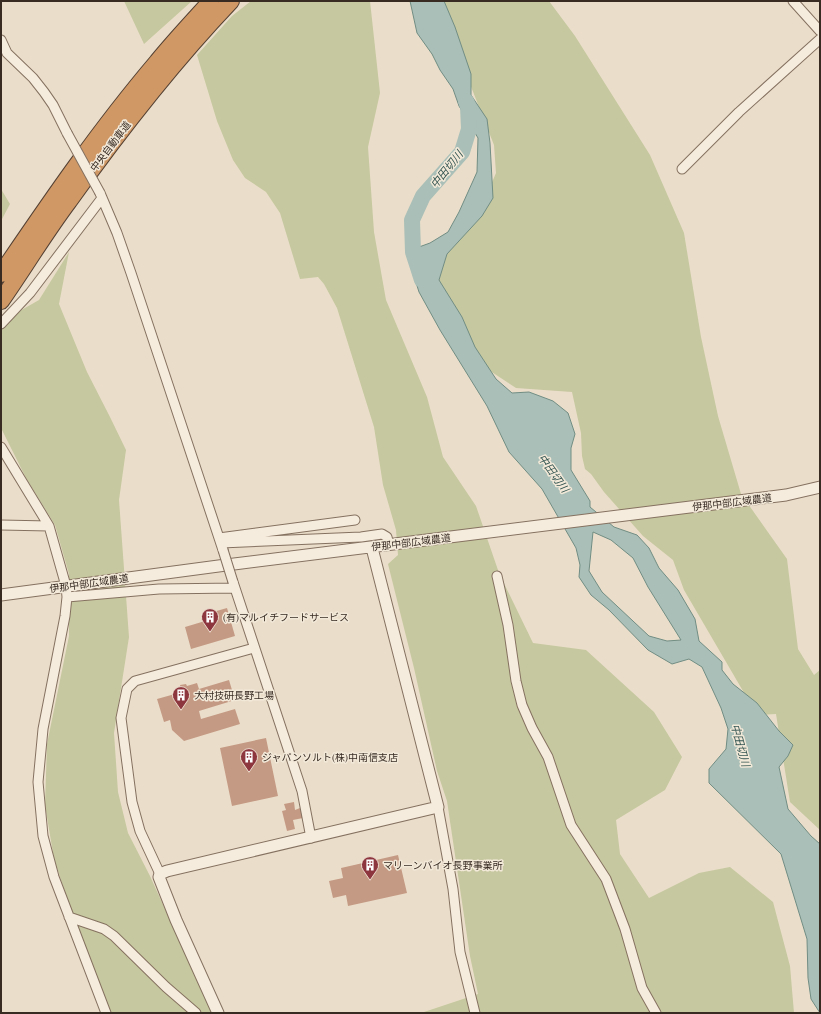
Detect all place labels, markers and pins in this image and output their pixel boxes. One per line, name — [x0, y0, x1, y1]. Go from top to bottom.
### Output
building icon: (有)マルイチフードサービス — [200, 607, 220, 632]
place label: (有)マルイチフードサービス — [223, 610, 349, 624]
building icon: 大村技研長野工場 — [171, 685, 191, 710]
place label: 大村技研長野工場 — [194, 688, 274, 702]
building icon: ジャパンソルト(株)中南信支店 — [239, 747, 259, 772]
place label: ジャパンソルト(株)中南信支店 — [262, 750, 398, 764]
building icon: マリーンバイオ長野事業所 — [360, 855, 380, 880]
place label: マリーンバイオ長野事業所 — [383, 858, 503, 872]

